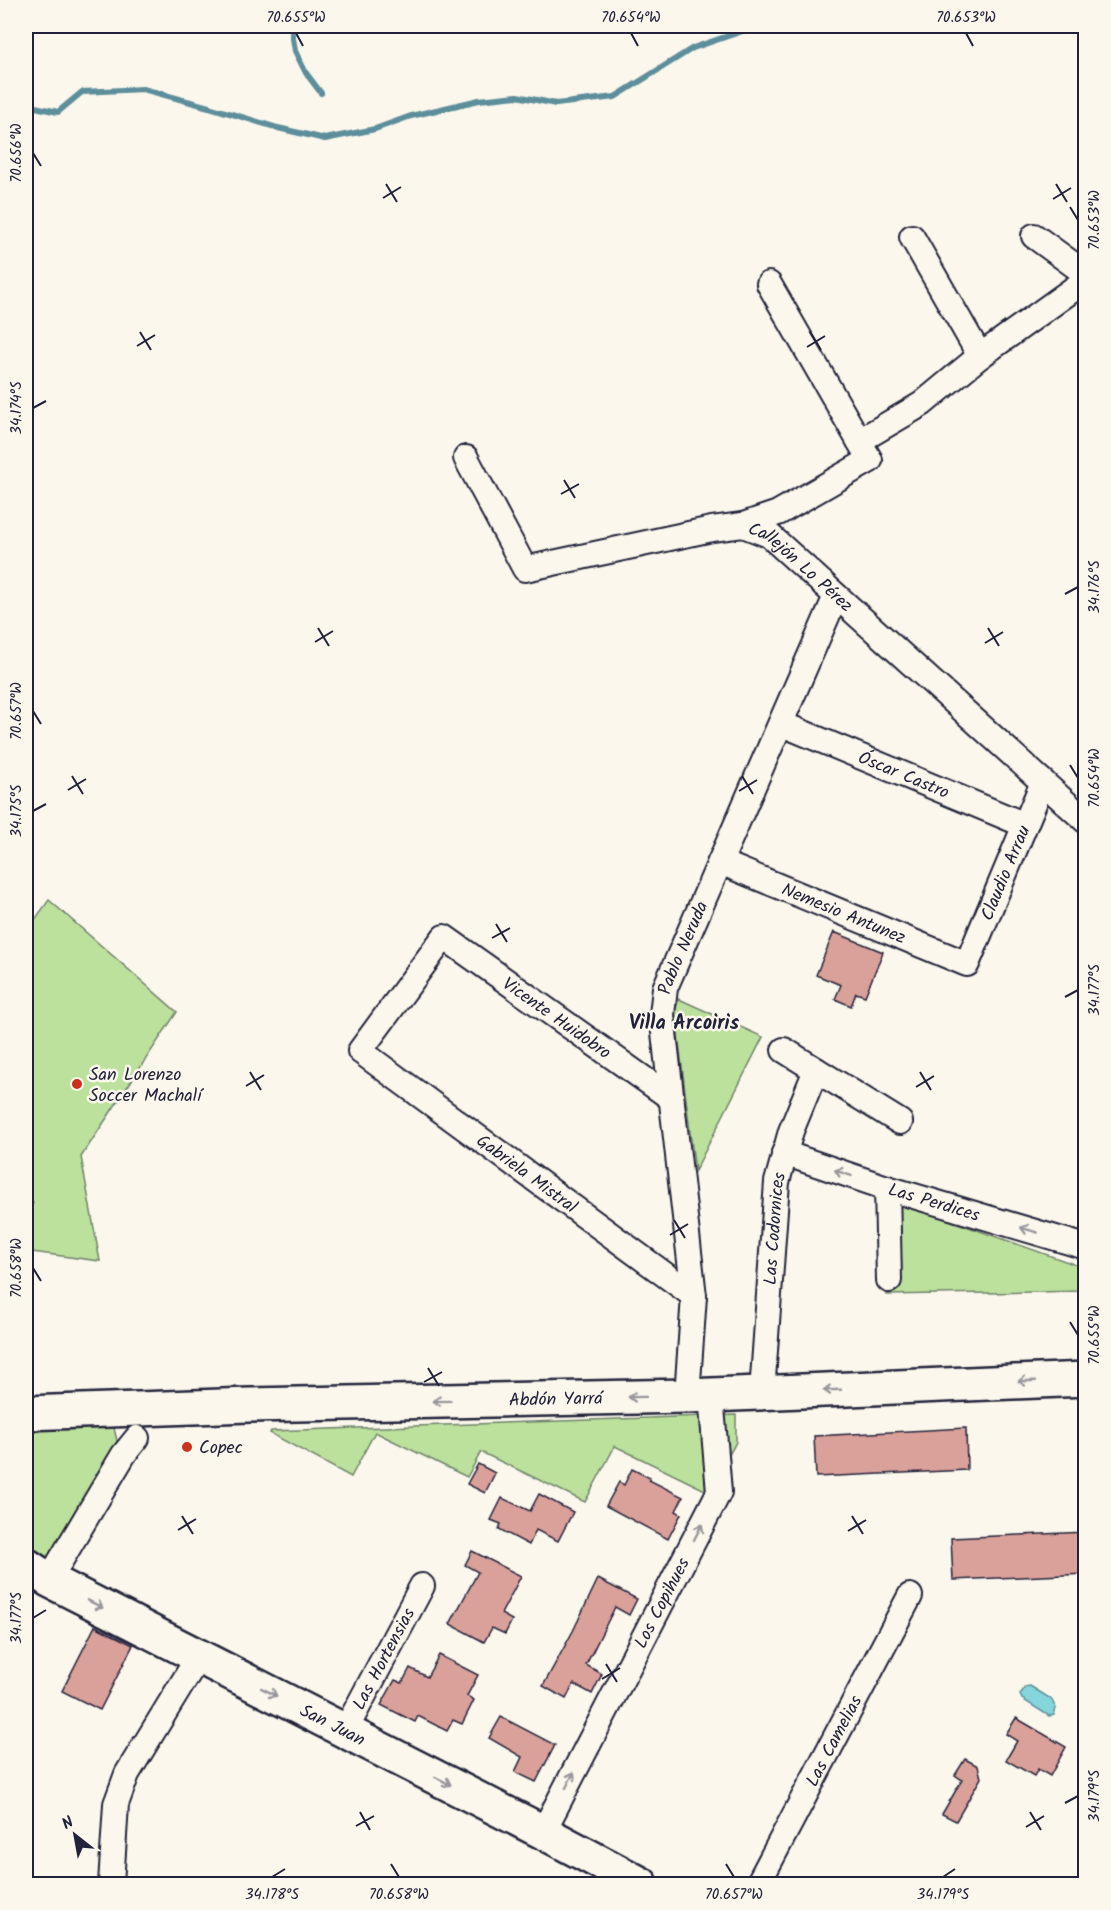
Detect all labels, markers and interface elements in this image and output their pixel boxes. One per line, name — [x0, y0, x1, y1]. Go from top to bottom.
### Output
text: 70.655°W — [266, 6, 326, 30]
text: 70.654°W — [601, 6, 661, 30]
text: 70.653°W — [936, 6, 996, 30]
text: 70.656°W — [5, 123, 29, 183]
text: 70.653°W — [1083, 190, 1107, 250]
text: 34.174°S — [5, 381, 29, 435]
street label: Callejón Lo Pérez — [743, 515, 859, 620]
text: 34.176°S — [1083, 560, 1107, 614]
text: 70.657°W — [5, 682, 29, 740]
street label: Óscar Castro — [853, 744, 953, 808]
text: 70.654°W — [1083, 748, 1107, 808]
text: 34.175°S — [5, 784, 29, 838]
street label: Claudio Arrau — [974, 821, 1039, 926]
street label: Nemesio Antunez — [777, 876, 910, 953]
street label: Pablo Neruda — [651, 897, 717, 996]
text: 34.177°S — [1083, 964, 1107, 1016]
street label: Vicente Huidobro — [496, 971, 617, 1068]
district label: Villa Arcoiris — [629, 1008, 740, 1040]
place label: San Lorenzo Soccer Machalí — [89, 1061, 204, 1111]
marker: San Lorenzo Soccer Machalí — [70, 1077, 84, 1091]
street label: Gabriela Mistral — [469, 1128, 583, 1222]
one-way arrow — [834, 1167, 853, 1178]
street label: Las Codornices — [757, 1169, 795, 1286]
street label: Las Perdices — [885, 1176, 983, 1231]
one-way arrow — [1020, 1224, 1039, 1235]
text: 70.658°W — [5, 1238, 29, 1298]
text: 70.655°W — [1083, 1305, 1107, 1365]
one-way arrow — [1018, 1376, 1038, 1387]
one-way arrow — [823, 1384, 843, 1395]
street label: Abdón Yarrá — [509, 1385, 604, 1416]
one-way arrow — [628, 1391, 648, 1403]
one-way arrow — [433, 1395, 453, 1407]
place label: Copec — [199, 1434, 243, 1463]
marker: Copec — [180, 1440, 194, 1454]
one-way arrow — [693, 1524, 704, 1542]
street label: Los Copihues — [627, 1553, 699, 1654]
text: 34.177°S — [5, 1592, 29, 1644]
one-way arrow — [86, 1598, 103, 1610]
street label: Las Hortensias — [346, 1603, 424, 1716]
one-way arrow — [259, 1687, 277, 1698]
street label: Las Camelias — [799, 1690, 871, 1792]
street label: San Juan — [294, 1697, 370, 1755]
text: 34.179°S — [1083, 1770, 1107, 1822]
one-way arrow — [565, 1772, 576, 1790]
one-way arrow — [433, 1775, 451, 1787]
north arrow — [45, 1805, 105, 1865]
text: N — [57, 1810, 79, 1837]
text: 34.178°S — [245, 1883, 299, 1907]
text: 70.658°W — [369, 1883, 429, 1907]
text: 70.657°W — [705, 1883, 763, 1907]
text: 34.179°S — [917, 1883, 969, 1907]

